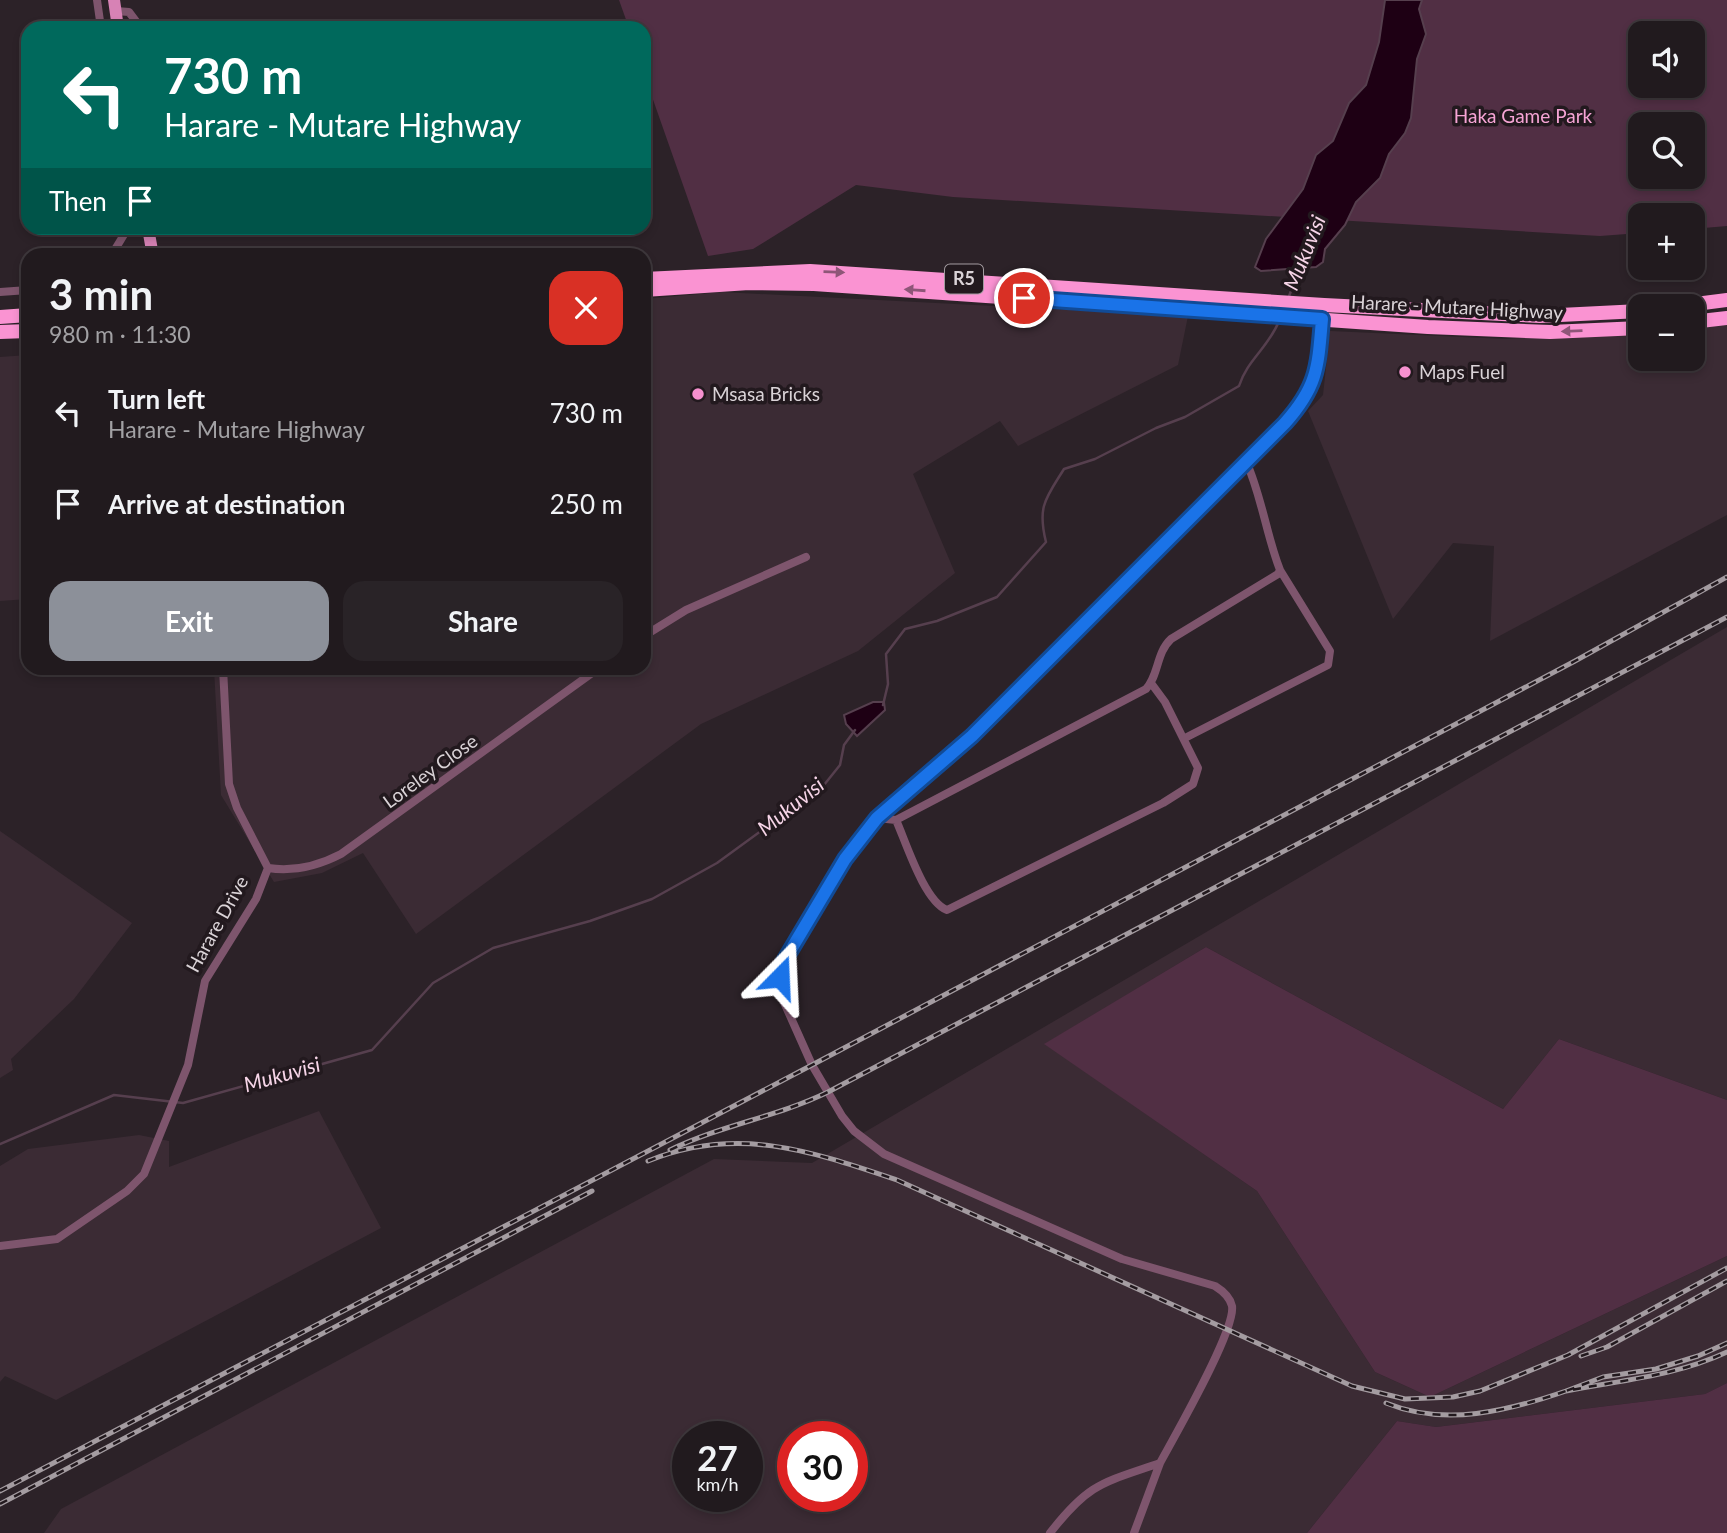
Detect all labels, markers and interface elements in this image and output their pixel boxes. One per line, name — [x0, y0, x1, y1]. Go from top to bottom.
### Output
map controls — [1628, 21, 1705, 371]
button: sound — [1628, 21, 1705, 98]
text: 730 m — [164, 46, 302, 104]
icon: left — [49, 49, 140, 140]
park label: Haka Game Park — [1454, 104, 1593, 127]
text: Harare - Mutare Highway — [164, 105, 521, 144]
button: search — [1628, 112, 1705, 189]
icon: arrive — [121, 182, 159, 220]
text: Then — [49, 185, 107, 217]
button: + — [1628, 203, 1705, 280]
water label: Mukuvisi — [1277, 211, 1330, 293]
road number: R5 — [945, 264, 983, 293]
one-way arrow — [824, 267, 846, 278]
pin — [994, 268, 1054, 328]
text: 3 min — [49, 269, 153, 319]
button: close — [549, 271, 623, 345]
icon: arrive — [1005, 279, 1043, 317]
one-way arrow — [904, 284, 926, 295]
street label: Harare - Mutare Highway — [1350, 289, 1564, 324]
button: − — [1628, 294, 1705, 371]
text: 980 m · 11:30 — [49, 320, 191, 348]
one-way arrow — [1560, 325, 1582, 337]
place label: Maps Fuel — [1419, 360, 1505, 383]
marker: Maps Fuel — [1397, 364, 1413, 380]
place label: Msasa Bricks — [712, 382, 820, 405]
text: Turn left — [108, 383, 205, 415]
marker: Msasa Bricks — [690, 386, 706, 402]
icon: left — [49, 394, 87, 432]
text: 730 m — [550, 397, 623, 429]
text: Harare - Mutare Highway — [108, 415, 365, 443]
icon: arrive — [49, 485, 87, 523]
text: Arrive at destination — [108, 488, 345, 520]
text: 250 m — [550, 488, 623, 520]
button: Exit — [49, 581, 329, 661]
button: Share — [343, 581, 623, 661]
street label: Loreley Close — [378, 729, 481, 813]
water label: Mukuvisi — [752, 771, 828, 840]
street label: Harare Drive — [181, 872, 252, 976]
position arrow — [743, 940, 817, 1014]
water label: Mukuvisi — [241, 1051, 323, 1096]
speed limit sign: 30 — [777, 1421, 868, 1512]
text: 27 — [697, 1436, 738, 1478]
text: km/h — [696, 1473, 739, 1495]

